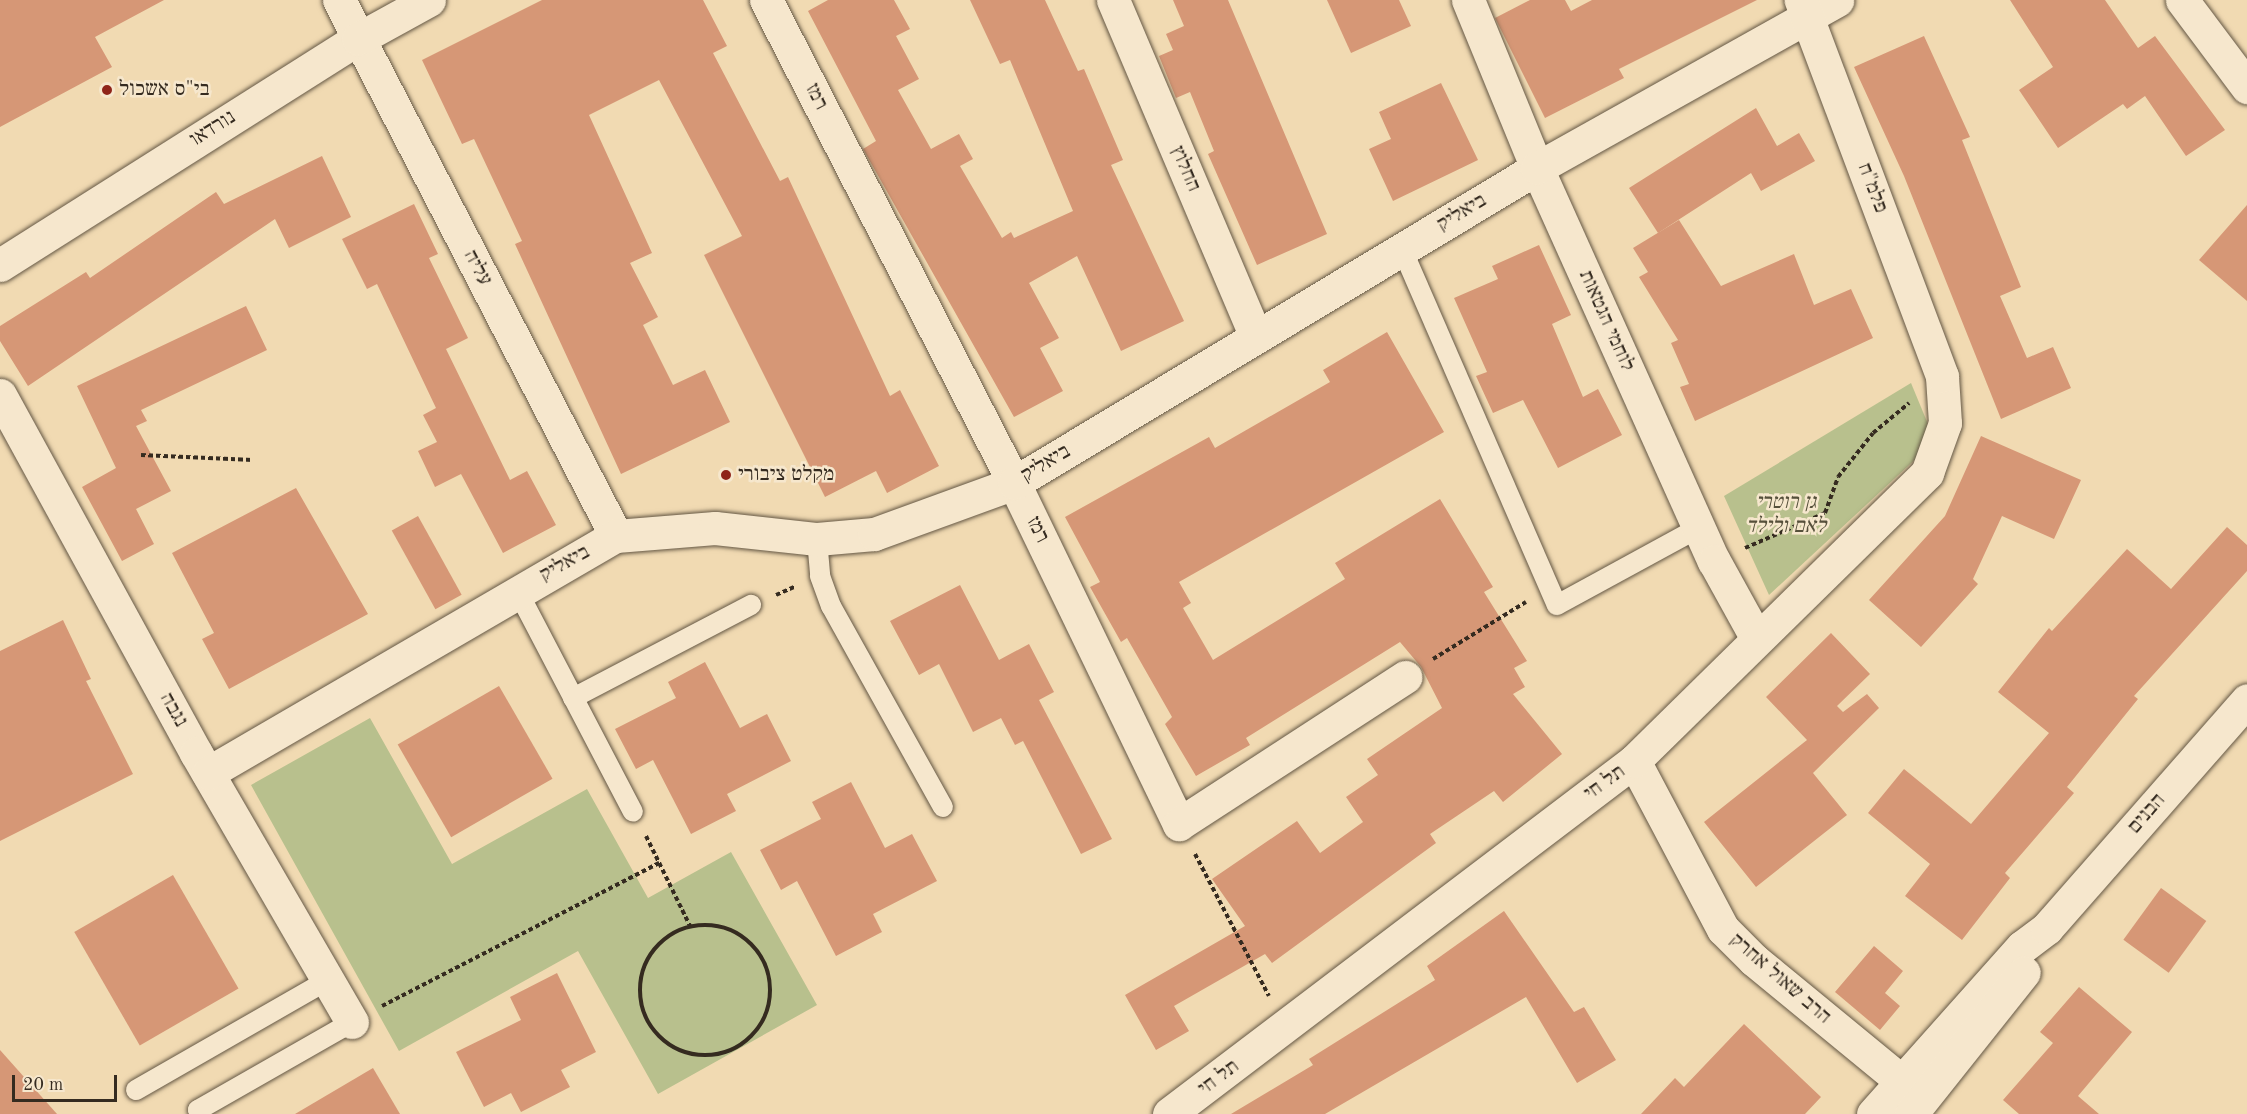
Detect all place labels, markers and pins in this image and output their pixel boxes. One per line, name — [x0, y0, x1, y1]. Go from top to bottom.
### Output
place label: בי"ס אשכול — [119, 77, 210, 103]
marker: בי"ס אשכול — [100, 83, 114, 97]
place label: מקלט ציבורי — [738, 462, 834, 488]
marker: מקלט ציבורי — [719, 468, 733, 482]

